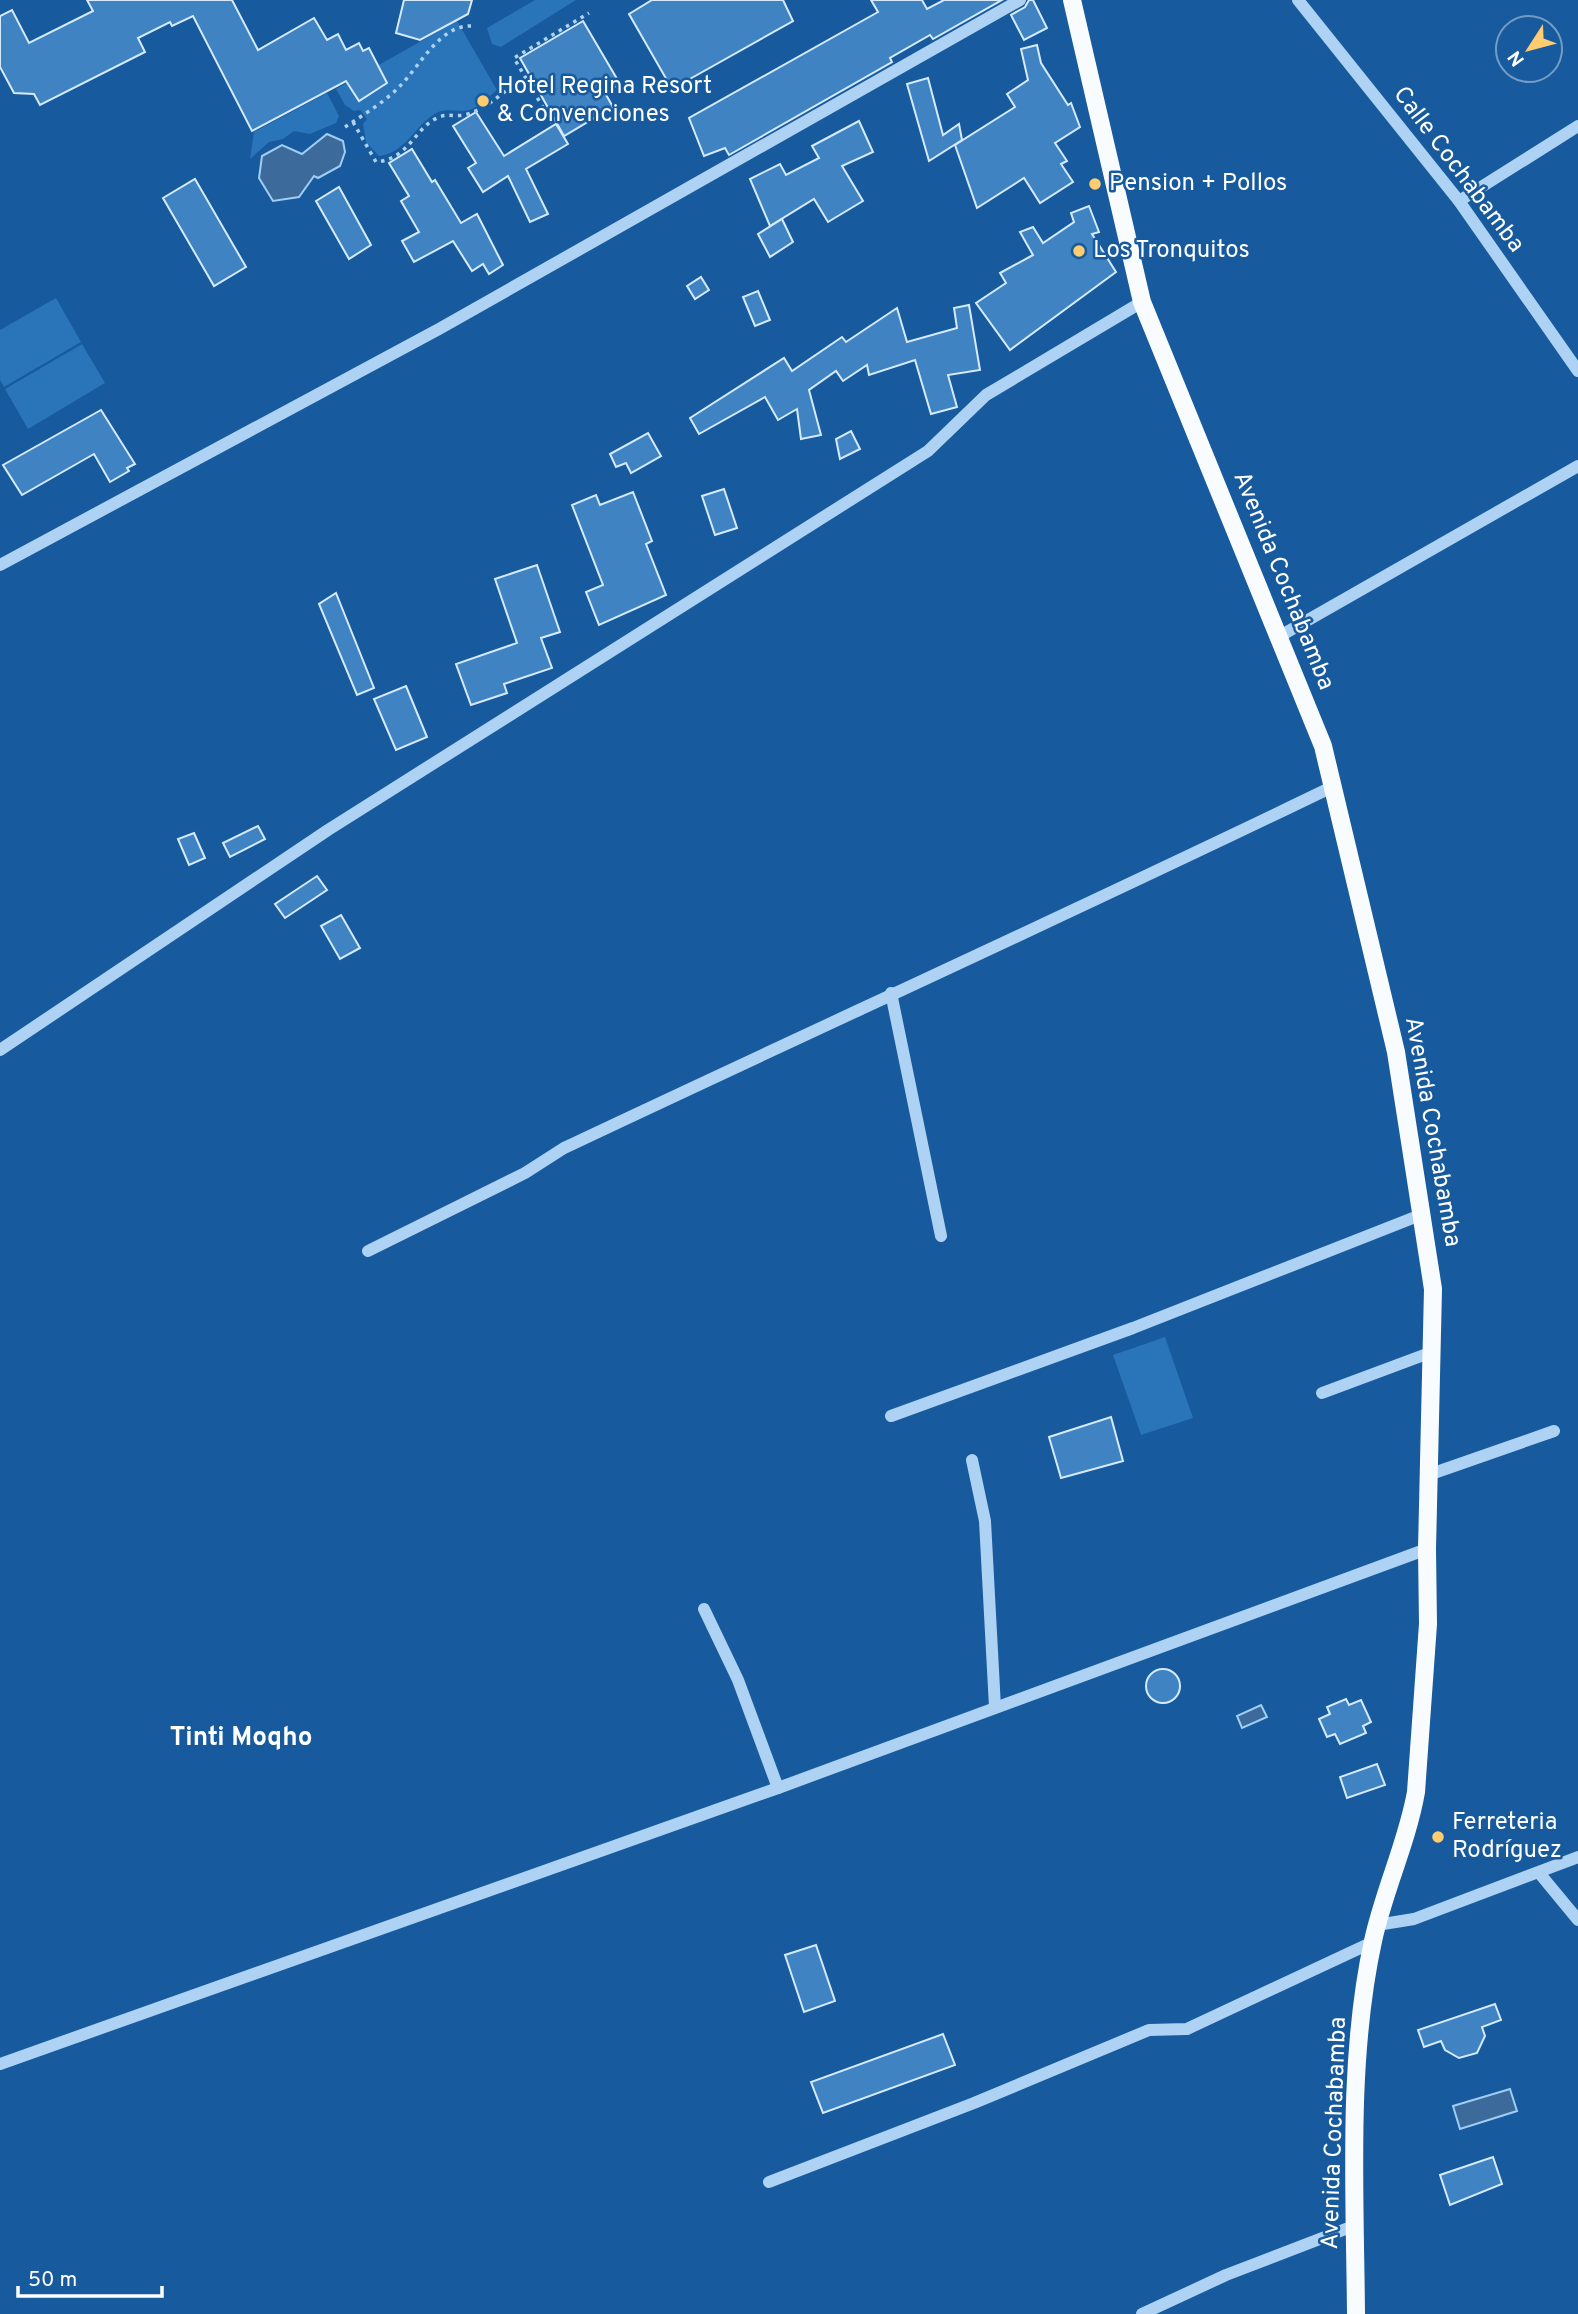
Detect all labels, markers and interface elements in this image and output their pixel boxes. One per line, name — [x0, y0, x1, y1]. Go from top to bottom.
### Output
north arrow — [1494, 14, 1564, 84]
text: N — [1503, 45, 1531, 70]
place label: Hotel Regina Resort & Convenciones — [497, 72, 712, 130]
street label: Calle Cochabamba — [1386, 81, 1530, 259]
marker: Hotel Regina Resort & Convenciones — [475, 93, 491, 109]
place label: Pension + Pollos — [1109, 169, 1287, 199]
marker: Pension + Pollos — [1087, 176, 1103, 192]
place label: Los Tronquitos — [1093, 236, 1250, 266]
marker: Los Tronquitos — [1071, 243, 1087, 259]
street label: Avenida Cochabamba — [1225, 467, 1341, 695]
street label: Avenida Cochabamba — [1397, 1015, 1467, 1249]
district label: Tinti Moqho — [170, 1722, 312, 1755]
place label: Ferreteria Rodríguez — [1452, 1808, 1562, 1866]
marker: Ferreteria Rodríguez — [1430, 1829, 1446, 1845]
street label: Avenida Cochabamba — [1316, 2016, 1354, 2250]
scale bar — [18, 2254, 161, 2298]
text: 50 m — [28, 2267, 77, 2294]

